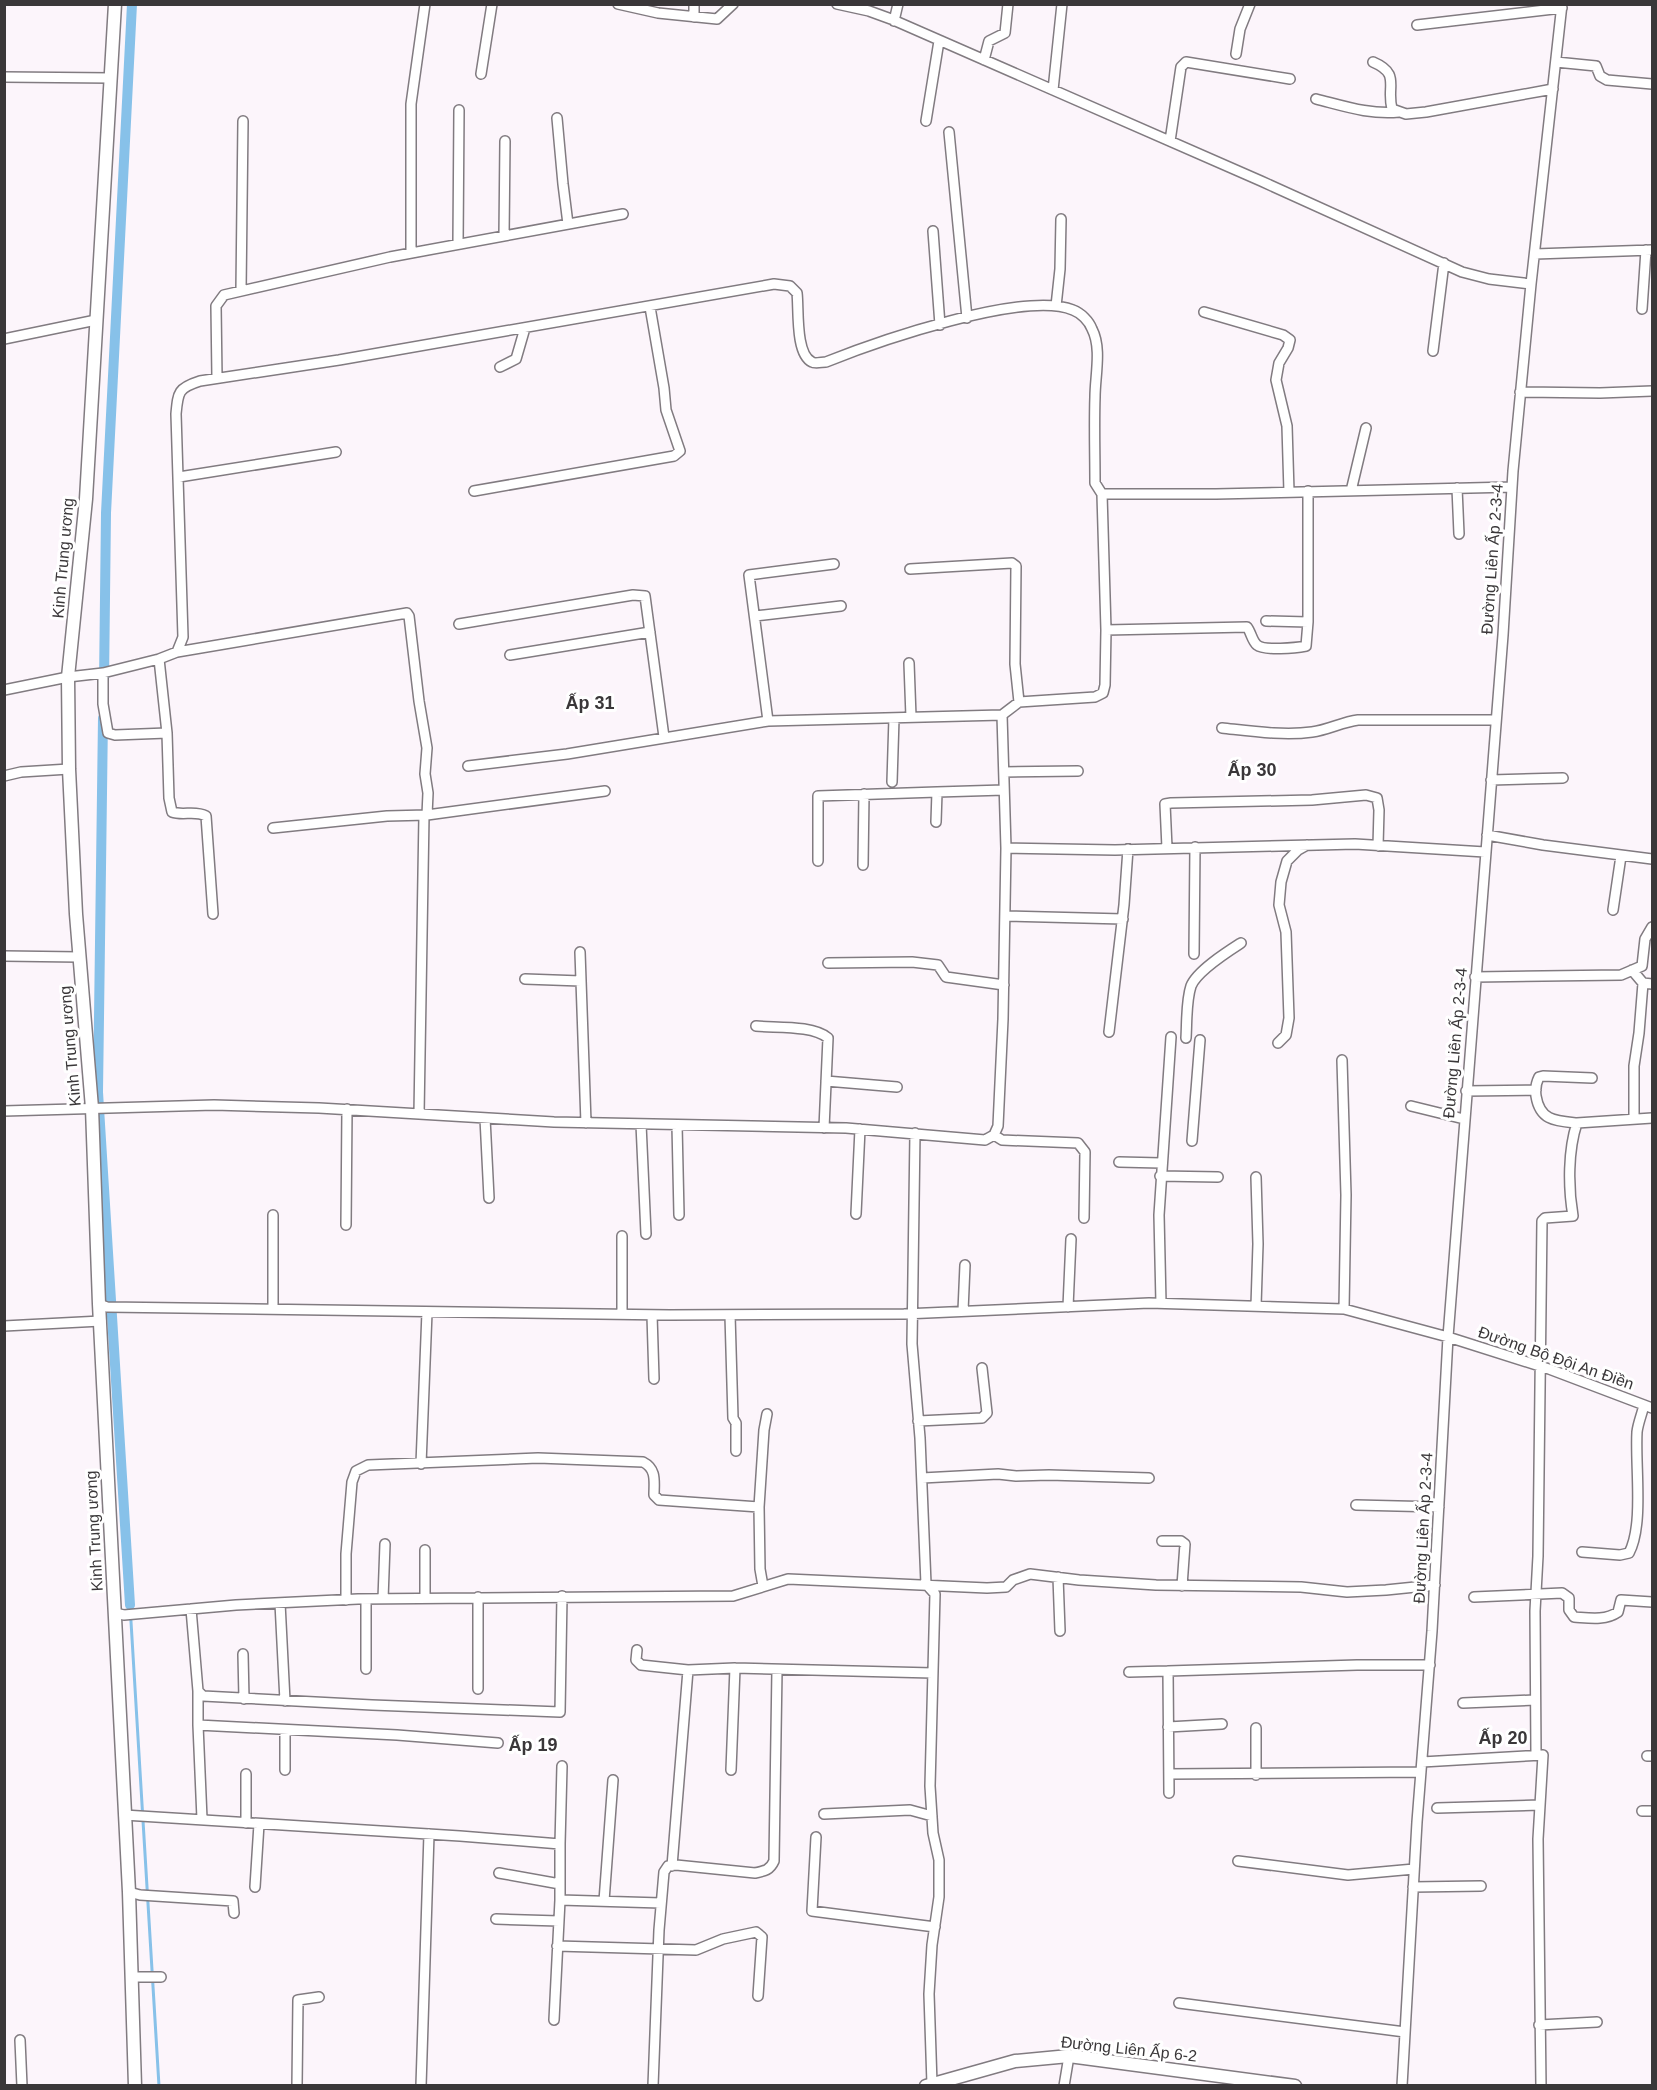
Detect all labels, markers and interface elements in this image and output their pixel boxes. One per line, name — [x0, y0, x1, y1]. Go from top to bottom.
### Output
street label: Đường Liên Ấp 2-3-4 — [1477, 483, 1506, 635]
street label: Kinh Trung ương — [49, 497, 77, 619]
district label: Ấp 31 — [565, 692, 615, 713]
district label: Ấp 30 — [1227, 759, 1277, 780]
street label: Đường Liên Ấp 2-3-4 — [1439, 967, 1470, 1119]
street label: Kinh Trung ương — [56, 985, 84, 1107]
street label: Đường Bộ Đội An Điền — [1476, 1323, 1636, 1393]
street label: Đường Liên Ấp 2-3-4 — [1410, 1452, 1435, 1604]
street label: Kinh Trung ương — [82, 1470, 106, 1592]
district label: Ấp 20 — [1478, 1727, 1528, 1748]
district label: Ấp 19 — [508, 1734, 558, 1755]
street label: Đường Liên Ấp 6-2 — [1060, 2032, 1198, 2065]

